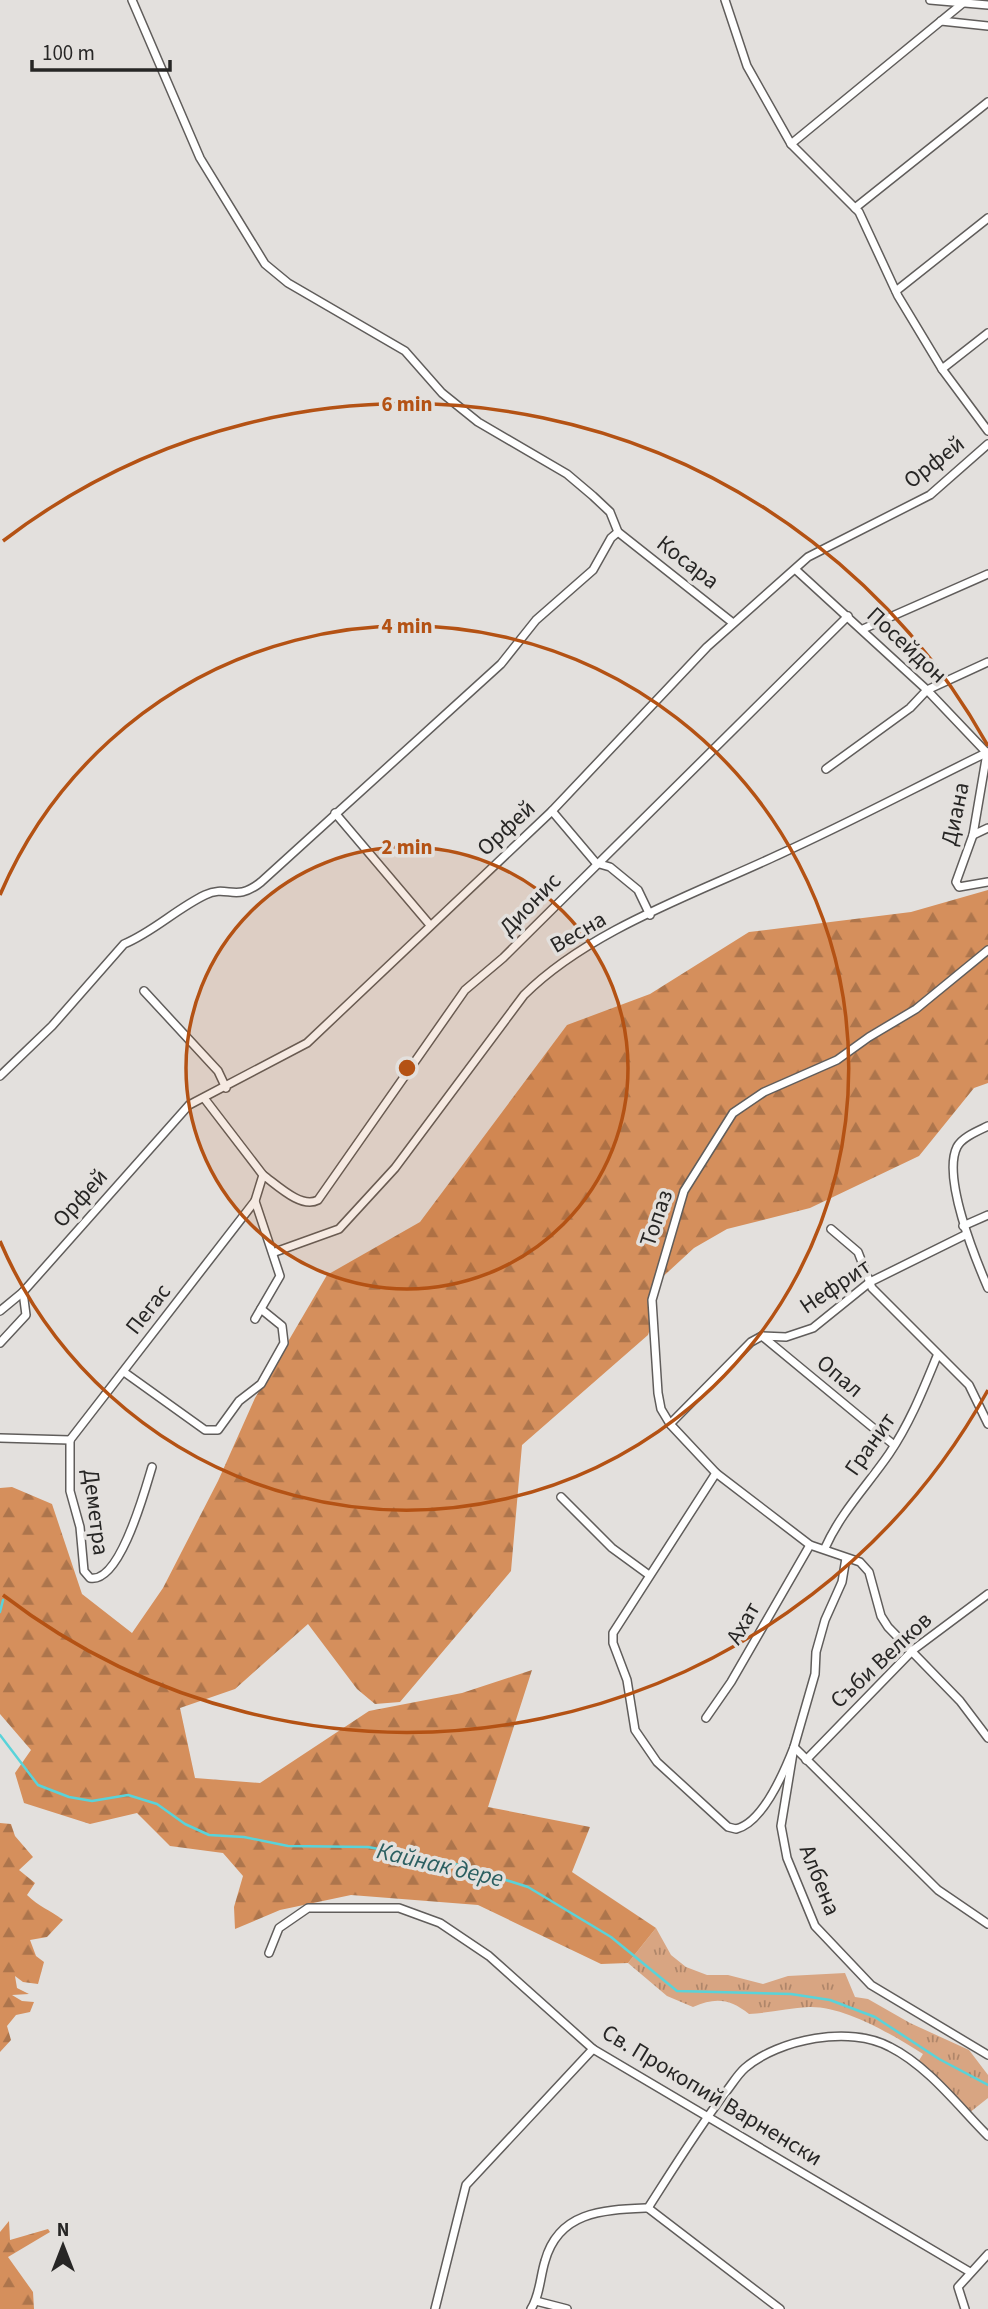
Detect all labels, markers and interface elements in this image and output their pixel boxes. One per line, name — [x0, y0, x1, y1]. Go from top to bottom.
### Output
scale bar — [32, 28, 170, 72]
text: 100 m — [42, 38, 95, 68]
text: 6 min — [381, 389, 433, 419]
street label: Орфей — [897, 428, 971, 496]
street label: Косара — [650, 527, 726, 597]
street label: Посейдон — [859, 599, 955, 691]
text: 4 min — [381, 611, 433, 641]
street label: Диана — [932, 779, 978, 849]
street label: Орфей — [469, 792, 543, 864]
text: 2 min — [381, 832, 433, 862]
street label: Дионис — [491, 865, 569, 943]
street label: Весна — [544, 903, 612, 961]
centre of rings — [395, 1056, 419, 1080]
street label: Орфей — [45, 1161, 115, 1235]
street label: Топаз — [631, 1185, 681, 1251]
street label: Нефрит — [793, 1250, 877, 1322]
street label: Пегас — [117, 1276, 179, 1342]
street label: Опал — [810, 1347, 870, 1405]
street label: Гранит — [836, 1406, 904, 1482]
street label: Деметра — [74, 1467, 118, 1557]
street label: Ахат — [718, 1596, 768, 1650]
street label: Съби Велков — [823, 1604, 939, 1716]
water label: Кайнак дере — [373, 1833, 507, 1897]
street label: Албена — [791, 1840, 849, 1920]
street label: Св. Прокопий Варненски — [596, 2016, 828, 2174]
north arrow — [28, 2211, 98, 2281]
text: N — [57, 2217, 69, 2244]

